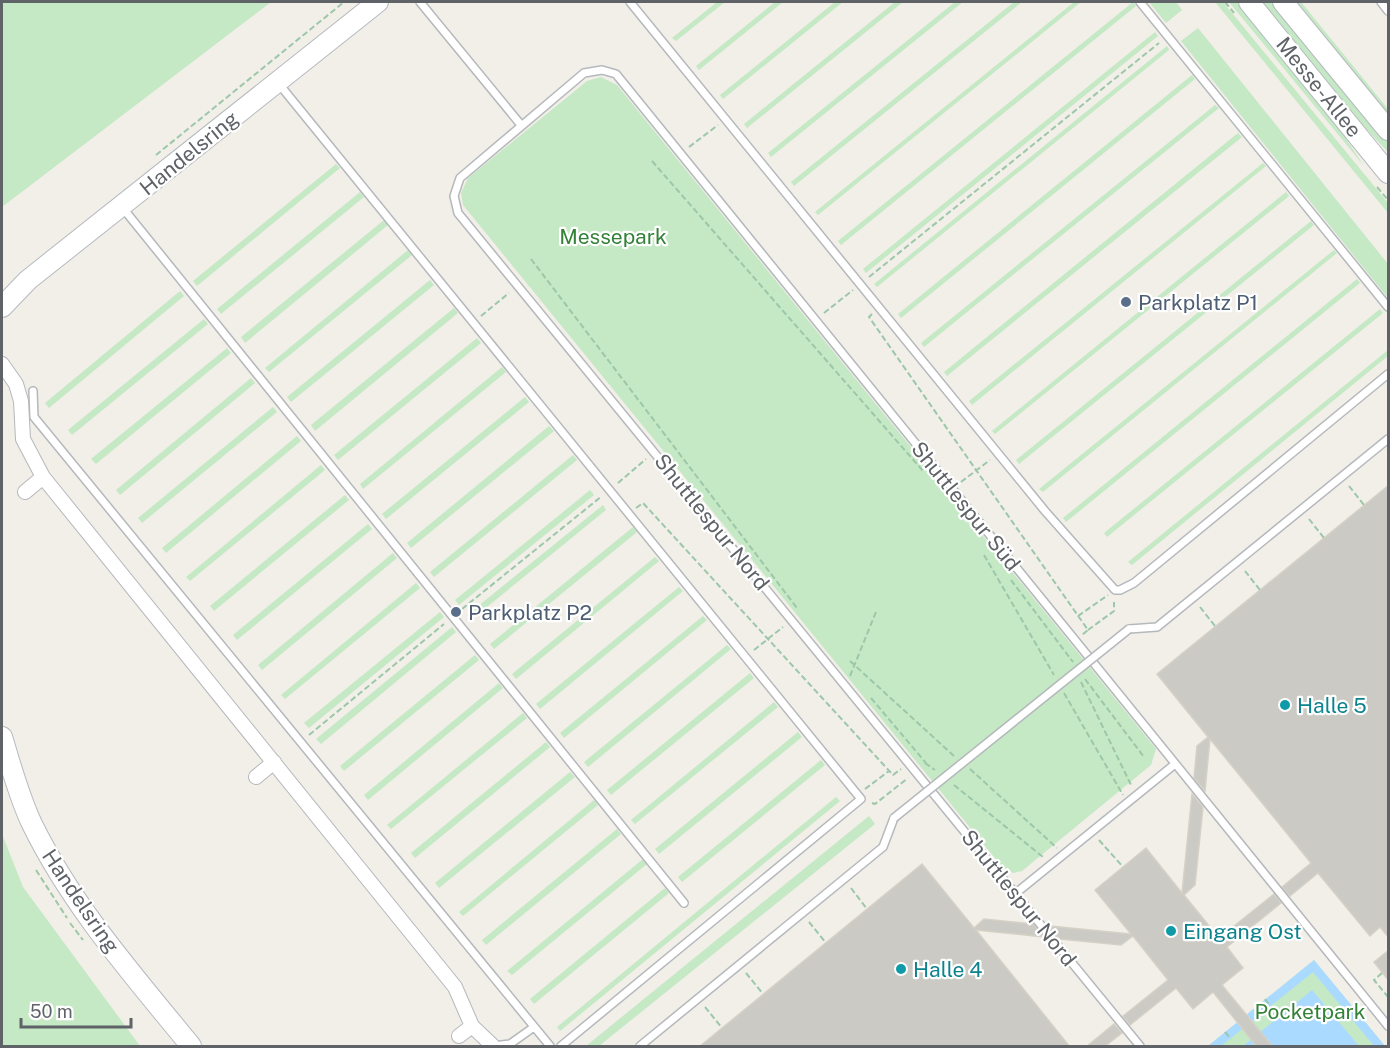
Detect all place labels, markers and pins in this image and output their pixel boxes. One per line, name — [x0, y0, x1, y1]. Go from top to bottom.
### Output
place label: Parkplatz P1 — [1138, 290, 1258, 315]
marker: Parkplatz P1 — [1119, 295, 1133, 309]
place label: Parkplatz P2 — [468, 600, 592, 625]
marker: Parkplatz P2 — [449, 605, 463, 619]
place label: Halle 5 — [1297, 693, 1367, 718]
marker: Halle 5 — [1278, 698, 1292, 712]
place label: Eingang Ost — [1183, 919, 1302, 944]
marker: Eingang Ost — [1164, 924, 1178, 938]
place label: Halle 4 — [913, 957, 983, 982]
marker: Halle 4 — [894, 962, 908, 976]

